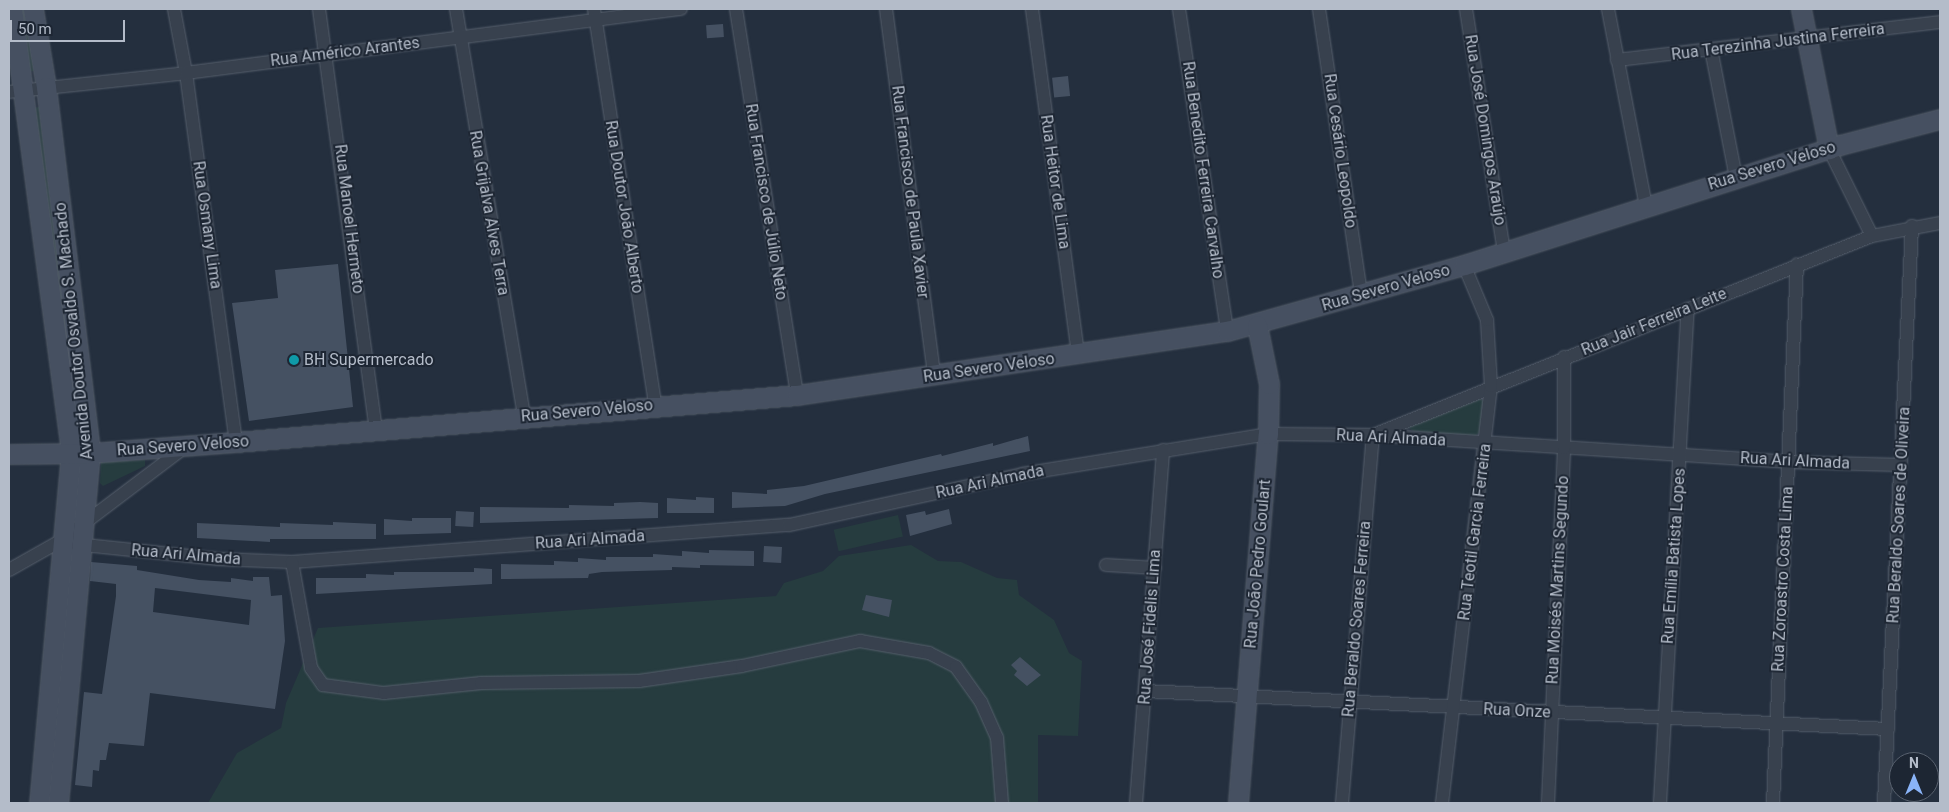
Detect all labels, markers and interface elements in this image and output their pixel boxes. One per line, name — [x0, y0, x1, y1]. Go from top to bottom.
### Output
scale bar — [12, 10, 128, 42]
street label: Rua Terezinha Justina Ferreira — [1670, 19, 1886, 65]
text: 50 m — [18, 20, 52, 38]
street label: Rua Américo Arantes — [269, 33, 421, 71]
street label: Rua José Domingos Araújo — [1460, 33, 1510, 227]
street label: Rua Benedito Ferreira Carvalho — [1178, 60, 1228, 280]
street label: Rua Cesário Leopoldo — [1320, 72, 1360, 230]
street label: Rua Francisco de Paula Xavier — [887, 84, 933, 300]
street label: Rua Francisco de Júlio Neto — [741, 102, 791, 302]
street label: Rua Heitor de Lima — [1036, 114, 1074, 250]
street label: Rua Doutor João Alberto — [601, 119, 647, 295]
street label: Rua Grijalva Alves Terra — [465, 129, 513, 297]
street label: Rua Severo Veloso — [1706, 137, 1838, 195]
street label: Rua Manoel Hermeto — [330, 143, 368, 295]
street label: Rua Osmany Lima — [189, 160, 225, 290]
street label: Avenida Doutor Osvaldo S. Machado — [51, 201, 97, 461]
street label: Rua Severo Veloso — [1320, 261, 1452, 315]
street label: Rua Jair Ferreira Leite — [1579, 284, 1729, 360]
street label: Rua Severo Veloso — [922, 349, 1056, 387]
place label: BH Supermercado — [304, 350, 434, 370]
marker: BH Supermercado — [288, 354, 300, 366]
street label: Rua Severo Veloso — [520, 396, 654, 426]
street label: Rua Beraldo Soares de Oliveira — [1884, 406, 1914, 624]
street label: Rua Ari Almada — [1336, 426, 1446, 450]
street label: Rua Severo Veloso — [116, 432, 250, 460]
street label: Rua Teotil Garcia Ferreira — [1455, 442, 1495, 622]
street label: Rua Ari Almada — [1740, 449, 1850, 473]
street label: Rua Ari Almada — [934, 461, 1046, 503]
street label: Rua Emília Batista Lopes — [1658, 467, 1690, 645]
street label: Rua Moisés Martins Segundo — [1543, 475, 1573, 685]
street label: Rua João Pedro Goulart — [1241, 479, 1275, 649]
street label: Rua Zoroastro Costa Lima — [1769, 486, 1797, 672]
street label: Rua Beraldo Soares Ferreira — [1339, 520, 1375, 718]
street label: Rua Ari Almada — [535, 527, 645, 553]
street label: Rua Ari Almada — [130, 541, 242, 569]
street label: Rua José Fidelis Lima — [1135, 549, 1165, 705]
street label: Rua Onze — [1483, 700, 1551, 722]
north arrow — [1889, 752, 1939, 802]
text: N — [1909, 755, 1919, 771]

